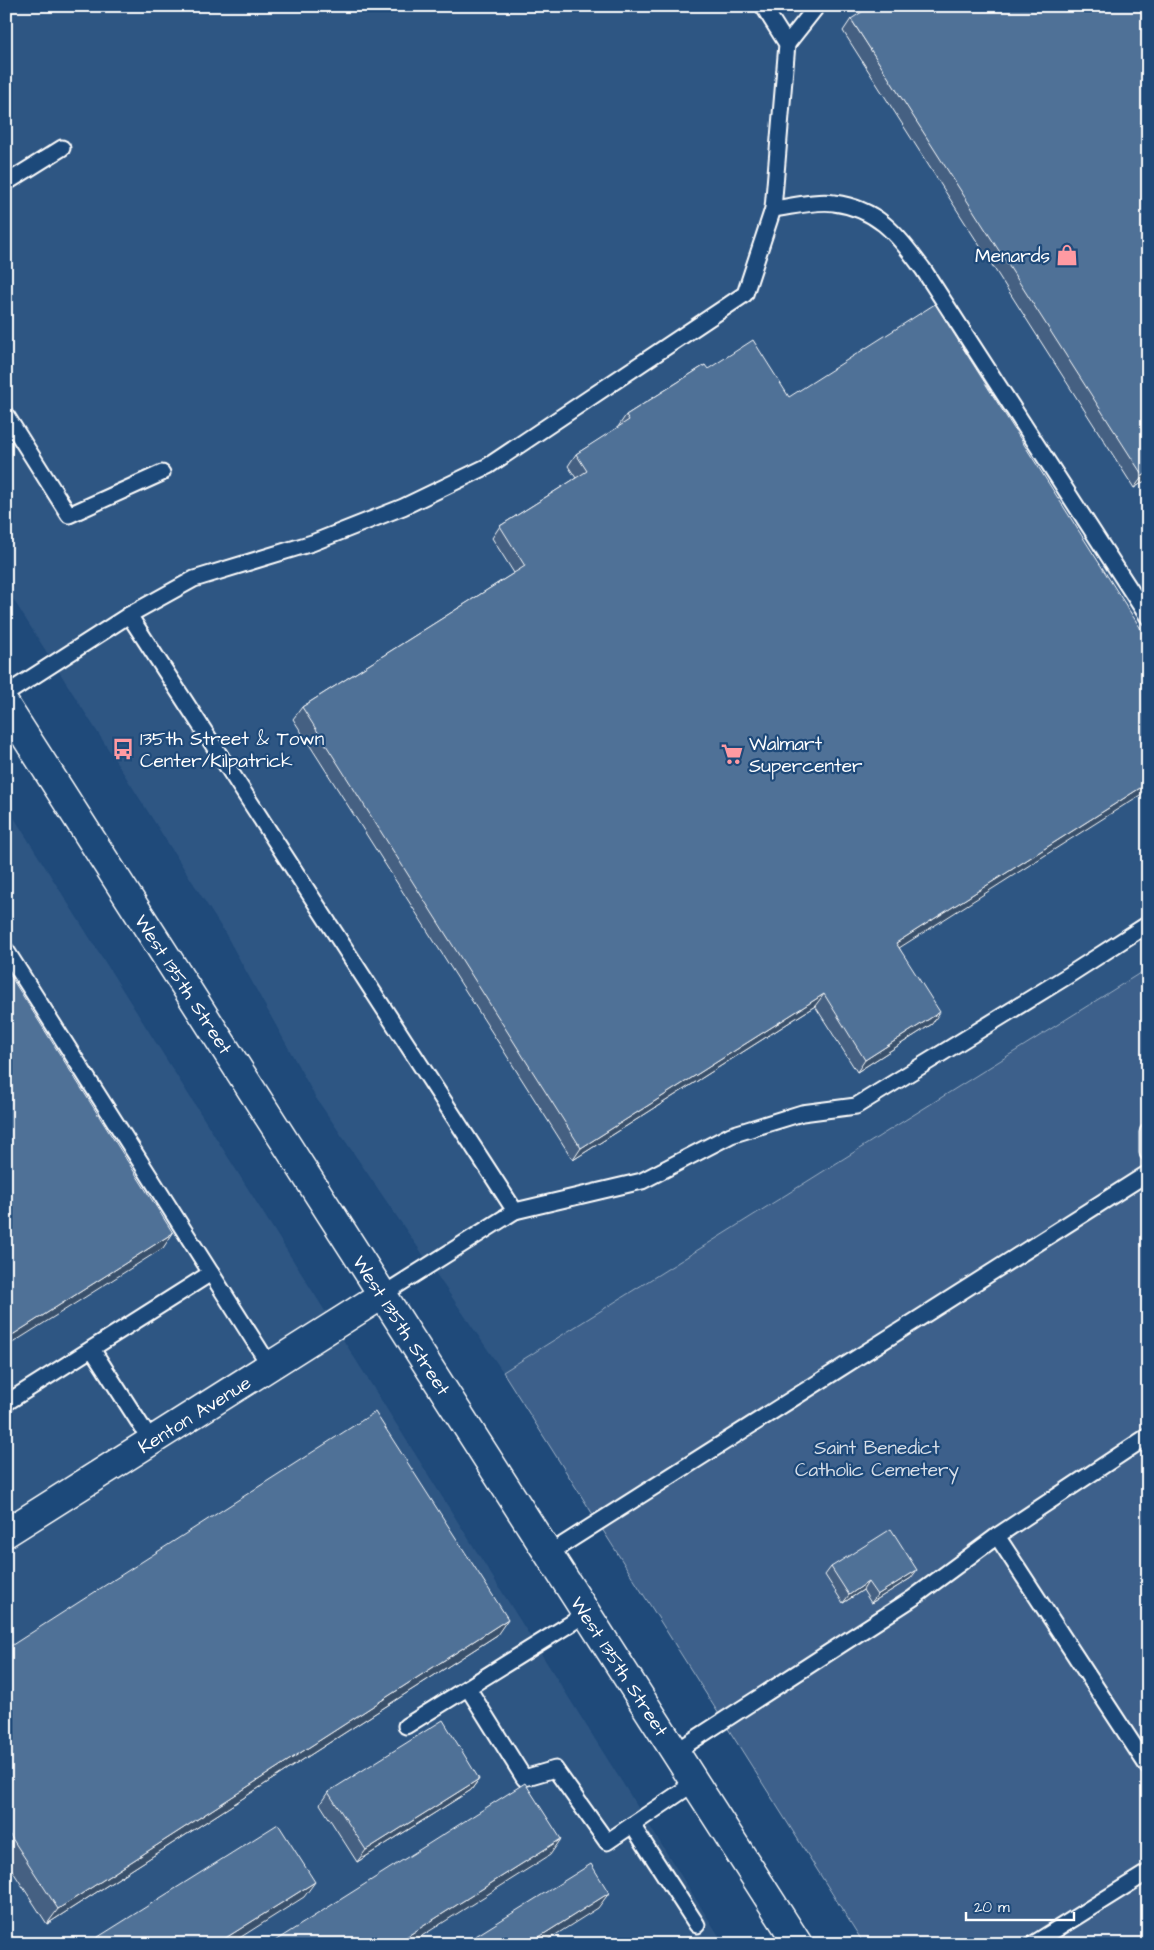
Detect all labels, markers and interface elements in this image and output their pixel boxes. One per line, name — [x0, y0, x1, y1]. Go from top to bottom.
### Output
shop icon: Menards — [1054, 242, 1080, 268]
place label: Menards — [975, 243, 1050, 270]
place label: 135th Street & Town Center/Kilpatrick — [140, 726, 324, 775]
place label: Walmart Supercenter — [749, 731, 863, 780]
bus stop icon: 135th Street & Town Center/Kilpatrick — [110, 736, 136, 762]
supermarket icon: Walmart Supercenter — [719, 741, 745, 767]
street label: West 135th Street — [127, 910, 238, 1060]
street label: West 135th Street — [345, 1251, 456, 1401]
street label: Kenton Avenue — [133, 1370, 256, 1461]
park label: Saint Benedict Catholic Cemetery — [795, 1435, 960, 1485]
street label: West 135th Street — [563, 1592, 674, 1742]
scale bar — [966, 1890, 1074, 1922]
text: 20 m — [974, 1897, 1010, 1918]

